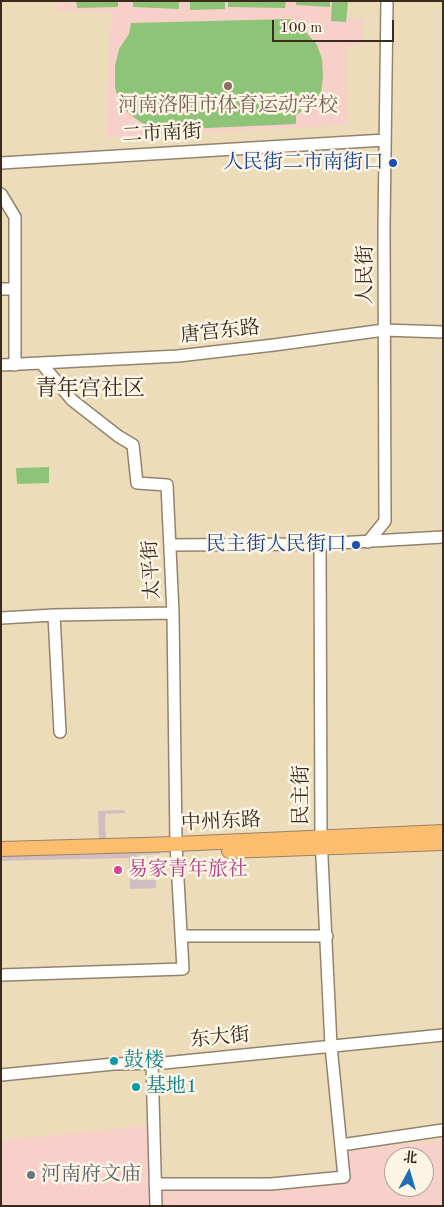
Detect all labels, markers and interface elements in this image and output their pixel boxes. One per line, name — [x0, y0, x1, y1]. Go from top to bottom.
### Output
scale bar — [274, 10, 396, 42]
text: 100 m — [280, 21, 322, 36]
marker: 河南洛阳市体育运动学校 — [222, 80, 234, 92]
place label: 河南洛阳市体育运动学校 — [118, 94, 338, 118]
street label: 二市南街 — [121, 120, 203, 148]
place label: 人民街二市南街口 — [223, 151, 383, 175]
marker: 人民街二市南街口 — [387, 157, 399, 169]
street label: 人民街 — [354, 245, 378, 305]
street label: 唐宫东路 — [179, 316, 261, 348]
district label: 青年宫社区 — [35, 376, 145, 402]
place label: 民主街人民街口 — [206, 533, 346, 557]
street label: 太平街 — [138, 539, 166, 601]
marker: 民主街人民街口 — [350, 539, 362, 551]
street label: 民主街 — [290, 765, 314, 825]
street label: 中州东路 — [180, 808, 262, 836]
place label: 易家青年旅社 — [128, 858, 248, 882]
marker: 易家青年旅社 — [112, 864, 124, 876]
street label: 东大街 — [189, 1023, 251, 1053]
place label: 鼓楼 — [124, 1049, 164, 1073]
marker: 鼓楼 — [108, 1055, 120, 1067]
place label: 基地1 — [146, 1075, 198, 1099]
marker: 基地1 — [130, 1081, 142, 1093]
north arrow — [384, 1147, 434, 1197]
text: 北 — [403, 1150, 418, 1166]
place label: 河南府文庙 — [41, 1163, 141, 1187]
marker: 河南府文庙 — [25, 1169, 37, 1181]

